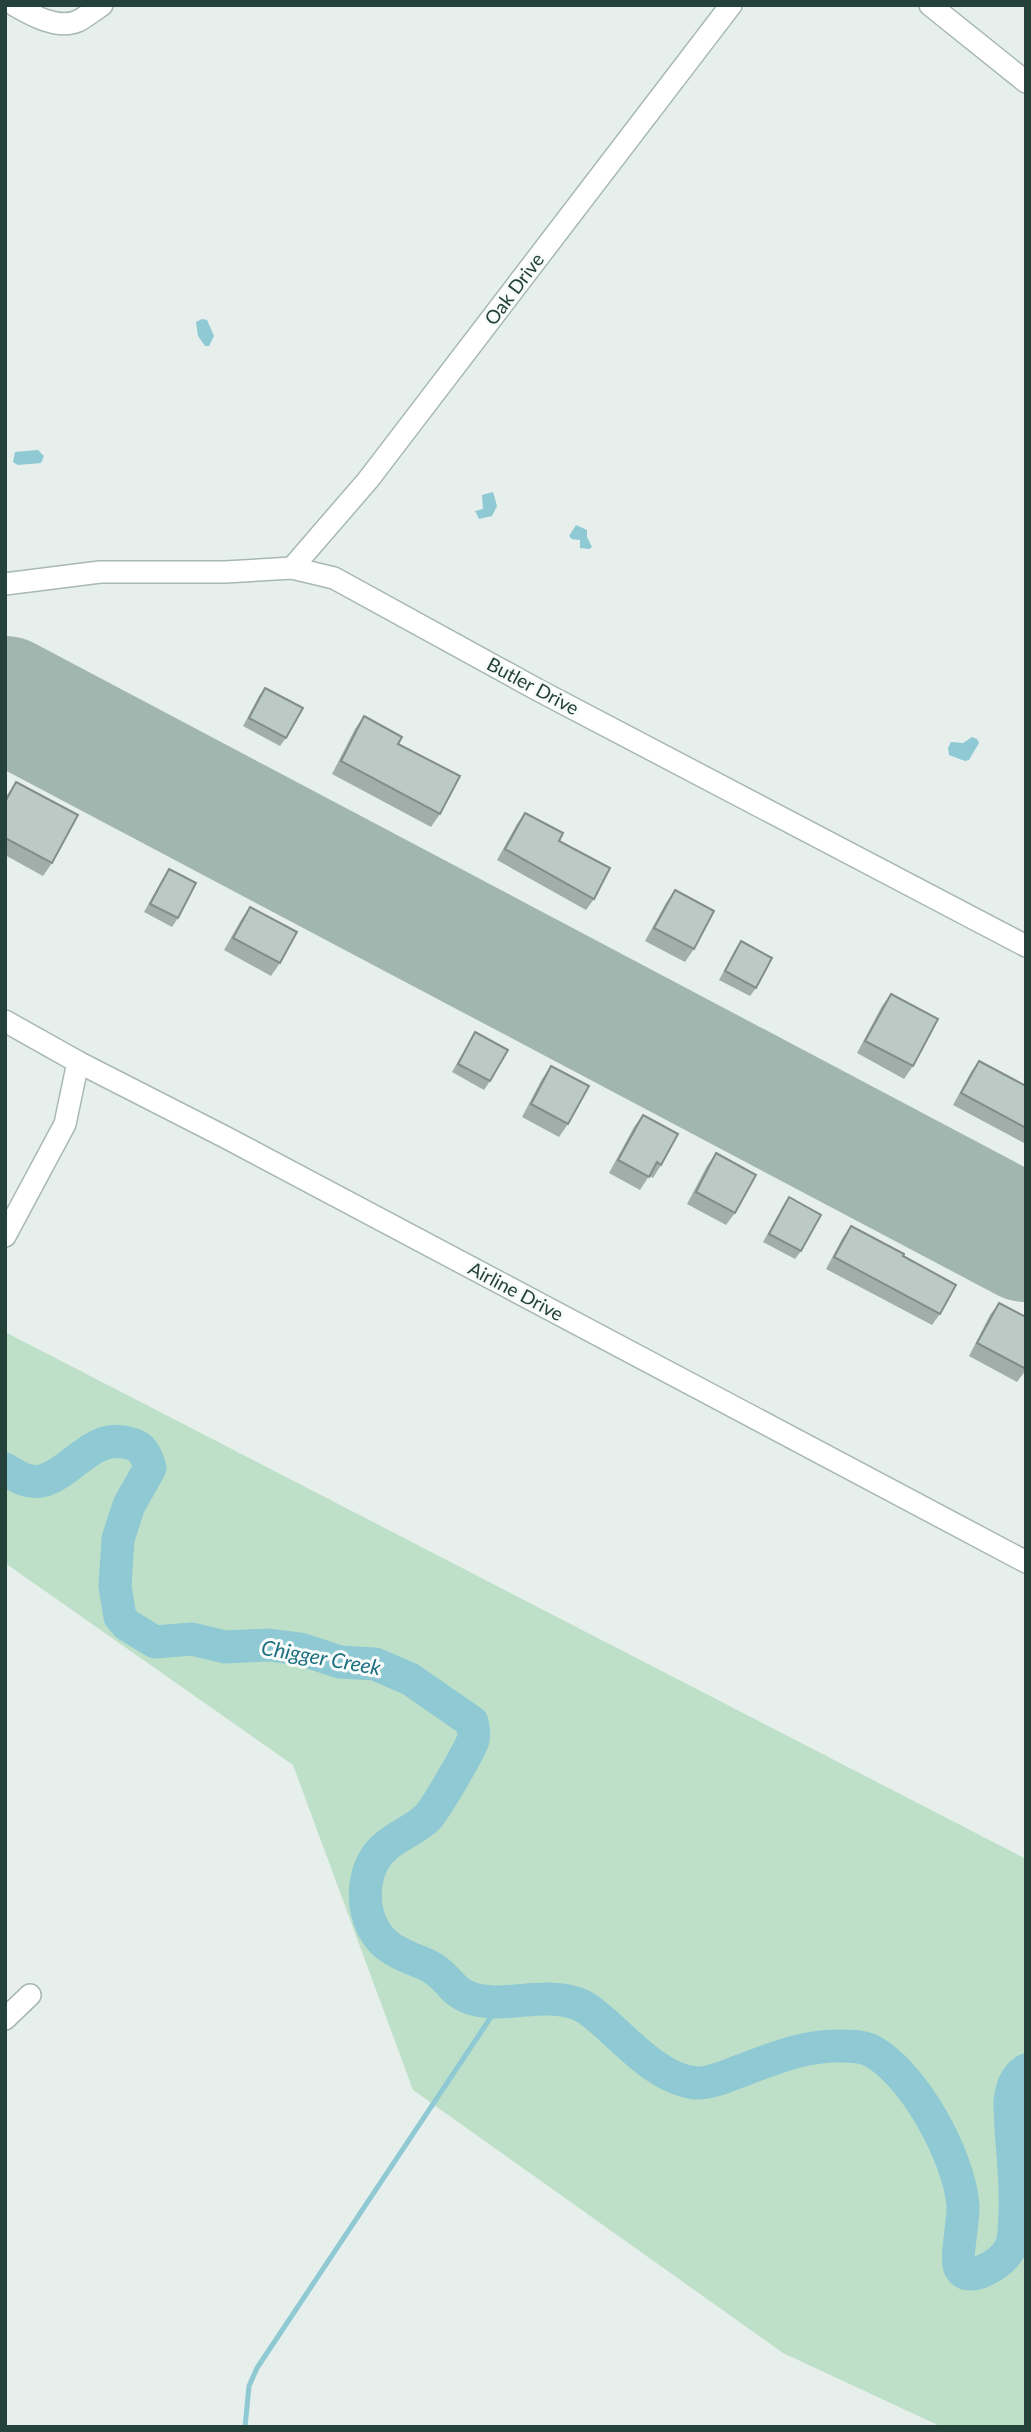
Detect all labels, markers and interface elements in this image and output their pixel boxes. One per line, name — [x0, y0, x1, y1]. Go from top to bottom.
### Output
street label: Oak Drive — [479, 248, 548, 329]
street label: Butler Drive — [483, 652, 583, 719]
street label: Airline Drive — [465, 1256, 568, 1325]
water label: Chigger Creek — [260, 1634, 384, 1679]

